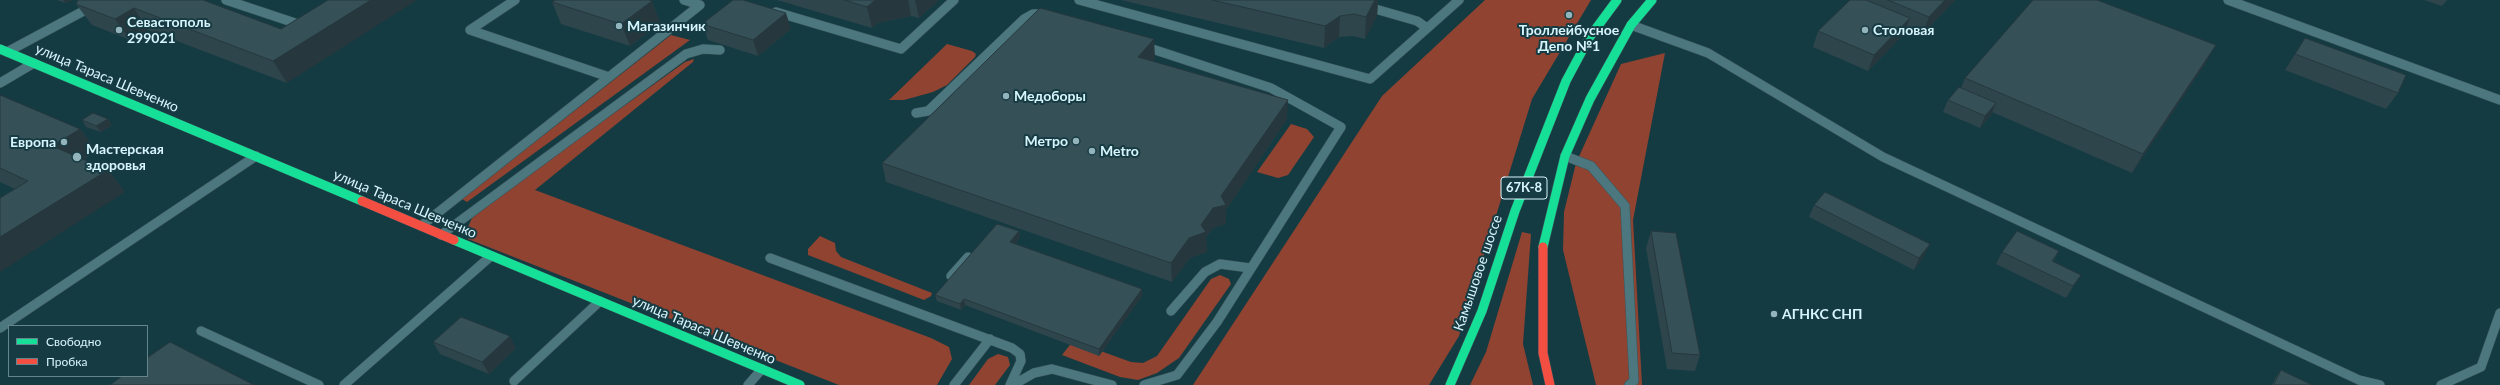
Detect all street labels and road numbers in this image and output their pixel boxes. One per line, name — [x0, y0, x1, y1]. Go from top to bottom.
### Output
street label: улица Тараса Шевченко — [33, 40, 181, 116]
street label: улица Тараса Шевченко — [331, 166, 479, 242]
road number: 67К-8 — [1501, 177, 1547, 199]
street label: Камышовое шоссе — [1450, 213, 1506, 333]
street label: улица Тараса Шевченко — [630, 292, 778, 368]

